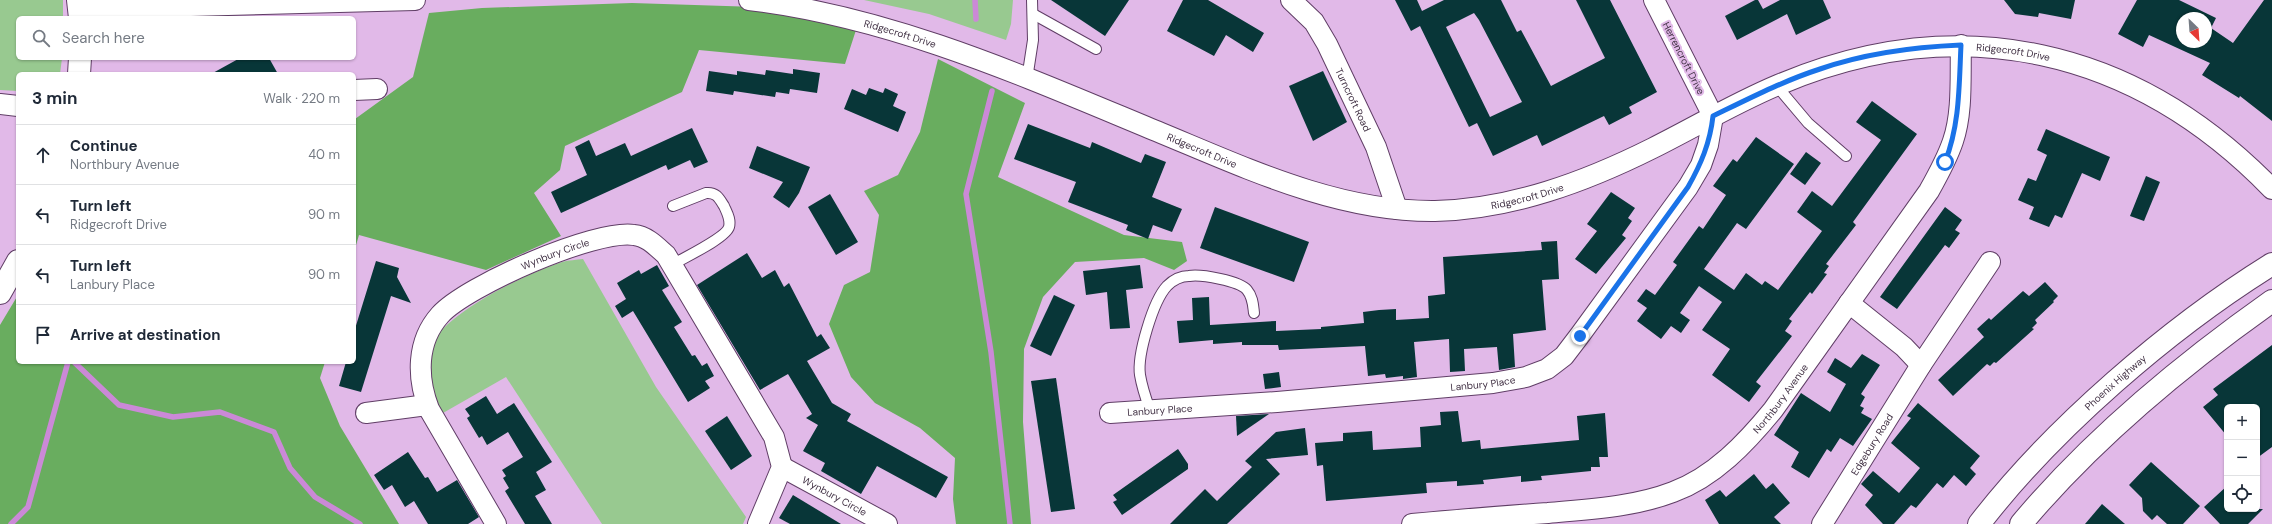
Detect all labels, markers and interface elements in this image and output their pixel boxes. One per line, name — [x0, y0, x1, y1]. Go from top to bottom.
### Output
north arrow — [2176, 12, 2212, 48]
search box — [16, 16, 356, 60]
street label: Ridgecroft Drive — [863, 17, 938, 51]
street label: Herrencroft Drive — [1660, 20, 1708, 97]
icon: search — [30, 27, 52, 49]
text: Search here — [62, 28, 145, 48]
street label: Ridgecroft Drive — [1976, 41, 2052, 64]
street label: Turncroft Road — [1332, 66, 1374, 134]
text: 3 min — [32, 87, 77, 109]
text: Walk · 220 m — [263, 90, 340, 107]
street label: Ridgecroft Drive — [1165, 130, 1239, 171]
text: Continue — [70, 136, 138, 156]
icon: ahead — [32, 144, 54, 166]
text: 40 m — [308, 146, 340, 163]
route start — [1936, 153, 1954, 171]
text: Northbury Avenue — [70, 156, 179, 173]
street label: Ridgecroft Drive — [1490, 181, 1566, 212]
text: Turn left — [70, 196, 131, 216]
icon: left — [32, 204, 54, 226]
text: 90 m — [308, 206, 340, 223]
text: Ridgecroft Drive — [70, 216, 167, 233]
street label: Wynbury Circle — [519, 236, 591, 273]
text: Turn left — [70, 256, 131, 276]
icon: left — [32, 264, 54, 286]
text: 90 m — [308, 266, 340, 283]
text: Lanbury Place — [70, 276, 155, 293]
icon: arrive — [32, 324, 54, 346]
text: Arrive at destination — [70, 325, 221, 345]
route end — [1571, 327, 1589, 345]
street label: Phoenix Highway — [2082, 352, 2149, 413]
street label: Northbury Avenue — [1750, 361, 1811, 436]
street label: Lanbury Place — [1450, 373, 1517, 394]
street label: Lanbury Place — [1127, 402, 1193, 419]
map controls — [2224, 404, 2260, 512]
button: + — [2224, 404, 2260, 440]
street label: Edgebury Road — [1848, 411, 1896, 478]
button: − — [2224, 440, 2260, 476]
street label: Wynbury Circle — [800, 473, 869, 519]
button: locate — [2224, 476, 2260, 512]

